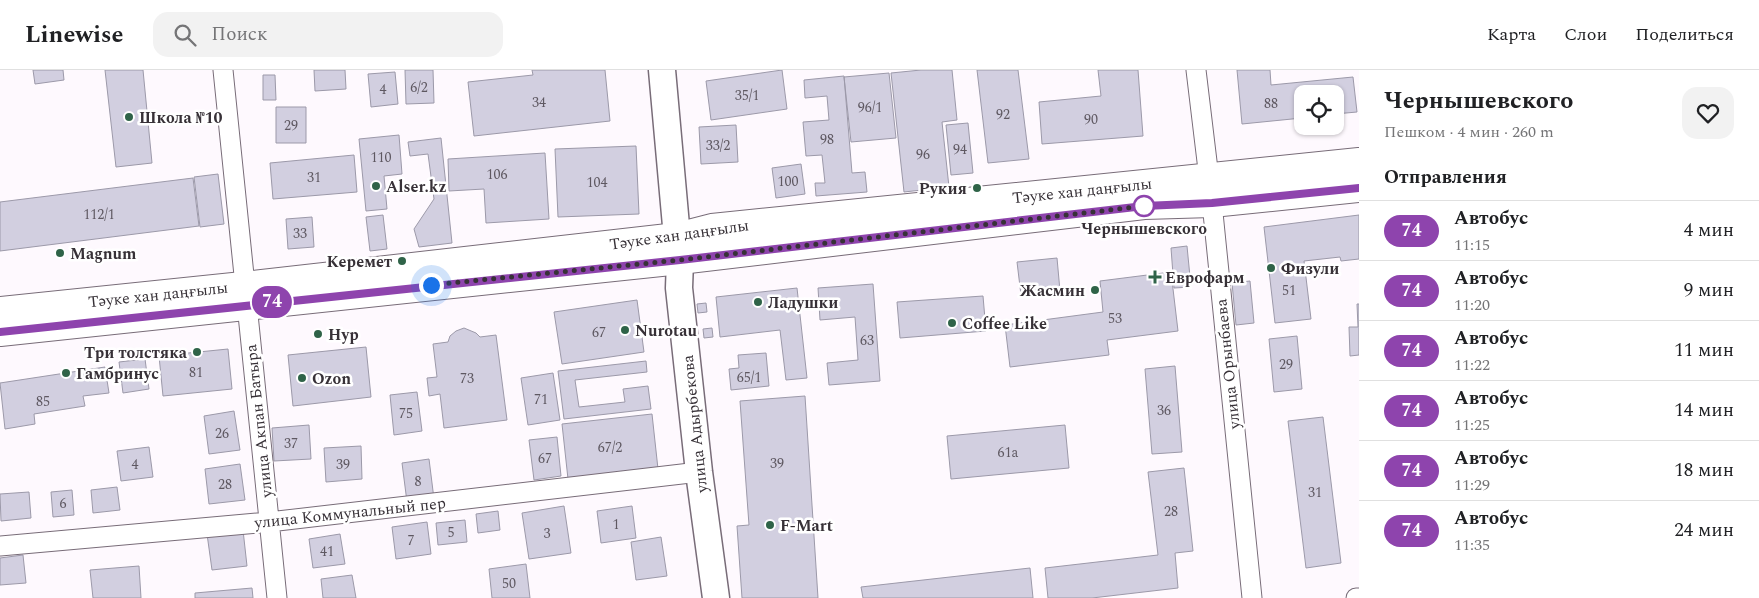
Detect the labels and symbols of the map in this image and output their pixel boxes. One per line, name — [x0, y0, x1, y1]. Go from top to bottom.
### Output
house number: 6/2 — [410, 77, 428, 98]
house number: 4 — [380, 79, 387, 100]
house number: 35/1 — [735, 85, 759, 106]
house number: 34 — [532, 92, 546, 113]
house number: 88 — [1264, 93, 1278, 114]
house number: 96/1 — [858, 97, 882, 118]
house number: 92 — [996, 104, 1010, 125]
place label: Школа №10 — [139, 106, 223, 130]
house number: 90 — [1084, 109, 1098, 130]
marker: Школа №10 — [123, 111, 135, 123]
house number: 29 — [284, 115, 298, 136]
house number: 98 — [820, 129, 834, 150]
house number: 33/2 — [706, 135, 730, 156]
house number: 94 — [953, 139, 967, 160]
house number: 96 — [916, 144, 930, 165]
house number: 110 — [371, 147, 392, 168]
house number: 106 — [487, 164, 508, 185]
house number: 31 — [307, 167, 321, 188]
house number: 100 — [778, 171, 799, 192]
house number: 104 — [587, 172, 608, 193]
street label: Тәуке хан даңғылы — [1011, 172, 1153, 210]
place label: Alser.kz — [386, 175, 446, 199]
place label: Рукия — [919, 177, 967, 201]
marker: Alser.kz — [370, 180, 382, 192]
marker: Рукия — [971, 182, 983, 194]
marker: Чернышевского — [1133, 195, 1155, 217]
house number: 112/1 — [83, 204, 115, 225]
street label: Тәуке хан даңғылы — [608, 213, 751, 257]
place label: Чернышевского — [1081, 217, 1207, 241]
house number: 33 — [293, 223, 307, 244]
place label: Magnum — [70, 242, 137, 266]
marker: Magnum — [54, 247, 66, 259]
place label: Керемет — [327, 250, 392, 274]
marker: Керемет — [396, 255, 408, 267]
place label: Физули — [1281, 257, 1340, 281]
marker: Физули — [1265, 262, 1277, 274]
place label: Еврофарм — [1165, 266, 1245, 290]
marker: Еврофарм — [1149, 271, 1161, 283]
your location — [419, 273, 444, 298]
street label: Тәуке хан даңғылы — [87, 276, 229, 314]
place label: Жасмин — [1020, 279, 1085, 303]
house number: 51 — [1282, 280, 1296, 301]
marker: Жасмин — [1089, 284, 1101, 296]
line badge: 74 — [250, 286, 294, 318]
place label: Ладушки — [768, 291, 838, 315]
marker: Ладушки — [752, 296, 764, 308]
street label: улица Орынбаева — [1209, 297, 1247, 431]
house number: 53 — [1108, 308, 1122, 329]
place label: Coffee Like — [962, 312, 1047, 336]
marker: Coffee Like — [946, 317, 958, 329]
place label: Nurotau — [635, 319, 697, 343]
house number: 67 — [592, 322, 606, 343]
place label: Нур — [328, 323, 359, 347]
marker: Nurotau — [619, 324, 631, 336]
marker: Нур — [312, 328, 324, 340]
house number: 63 — [860, 330, 874, 351]
place label: Три толстяка — [84, 341, 188, 365]
street label: улица Акпан Батыра — [239, 343, 279, 500]
marker: Три толстяка — [191, 346, 203, 358]
street label: улица Адырбекова — [676, 354, 714, 495]
house number: 29 — [1279, 354, 1293, 375]
place label: Гамбринус — [76, 362, 159, 386]
house number: 81 — [189, 362, 203, 383]
marker: Гамбринус — [60, 367, 72, 379]
place label: Ozon — [312, 367, 351, 391]
house number: 65/1 — [737, 367, 761, 388]
house number: 73 — [460, 368, 474, 389]
marker: Ozon — [296, 372, 308, 384]
house number: 71 — [534, 389, 548, 410]
house number: 85 — [36, 391, 50, 412]
house number: 36 — [1157, 400, 1171, 421]
house number: 75 — [399, 403, 413, 424]
house number: 26 — [215, 423, 229, 444]
house number: 37 — [284, 433, 298, 454]
house number: 67/2 — [598, 437, 622, 458]
house number: 61а — [998, 442, 1019, 463]
house number: 67 — [538, 448, 552, 469]
house number: 39 — [770, 453, 784, 474]
house number: 4 — [132, 454, 139, 475]
house number: 39 — [336, 454, 350, 475]
house number: 8 — [415, 471, 422, 492]
house number: 28 — [218, 474, 232, 495]
house number: 31 — [1308, 482, 1322, 503]
street label: улица Коммунальный пер — [252, 491, 447, 535]
house number: 6 — [60, 493, 67, 514]
house number: 28 — [1164, 501, 1178, 522]
house number: 1 — [613, 514, 620, 535]
place label: F-Mart — [780, 514, 833, 538]
marker: F-Mart — [764, 519, 776, 531]
house number: 5 — [448, 522, 455, 543]
house number: 3 — [544, 523, 551, 544]
house number: 7 — [408, 530, 415, 551]
house number: 41 — [320, 541, 334, 562]
house number: 50 — [502, 573, 516, 594]

